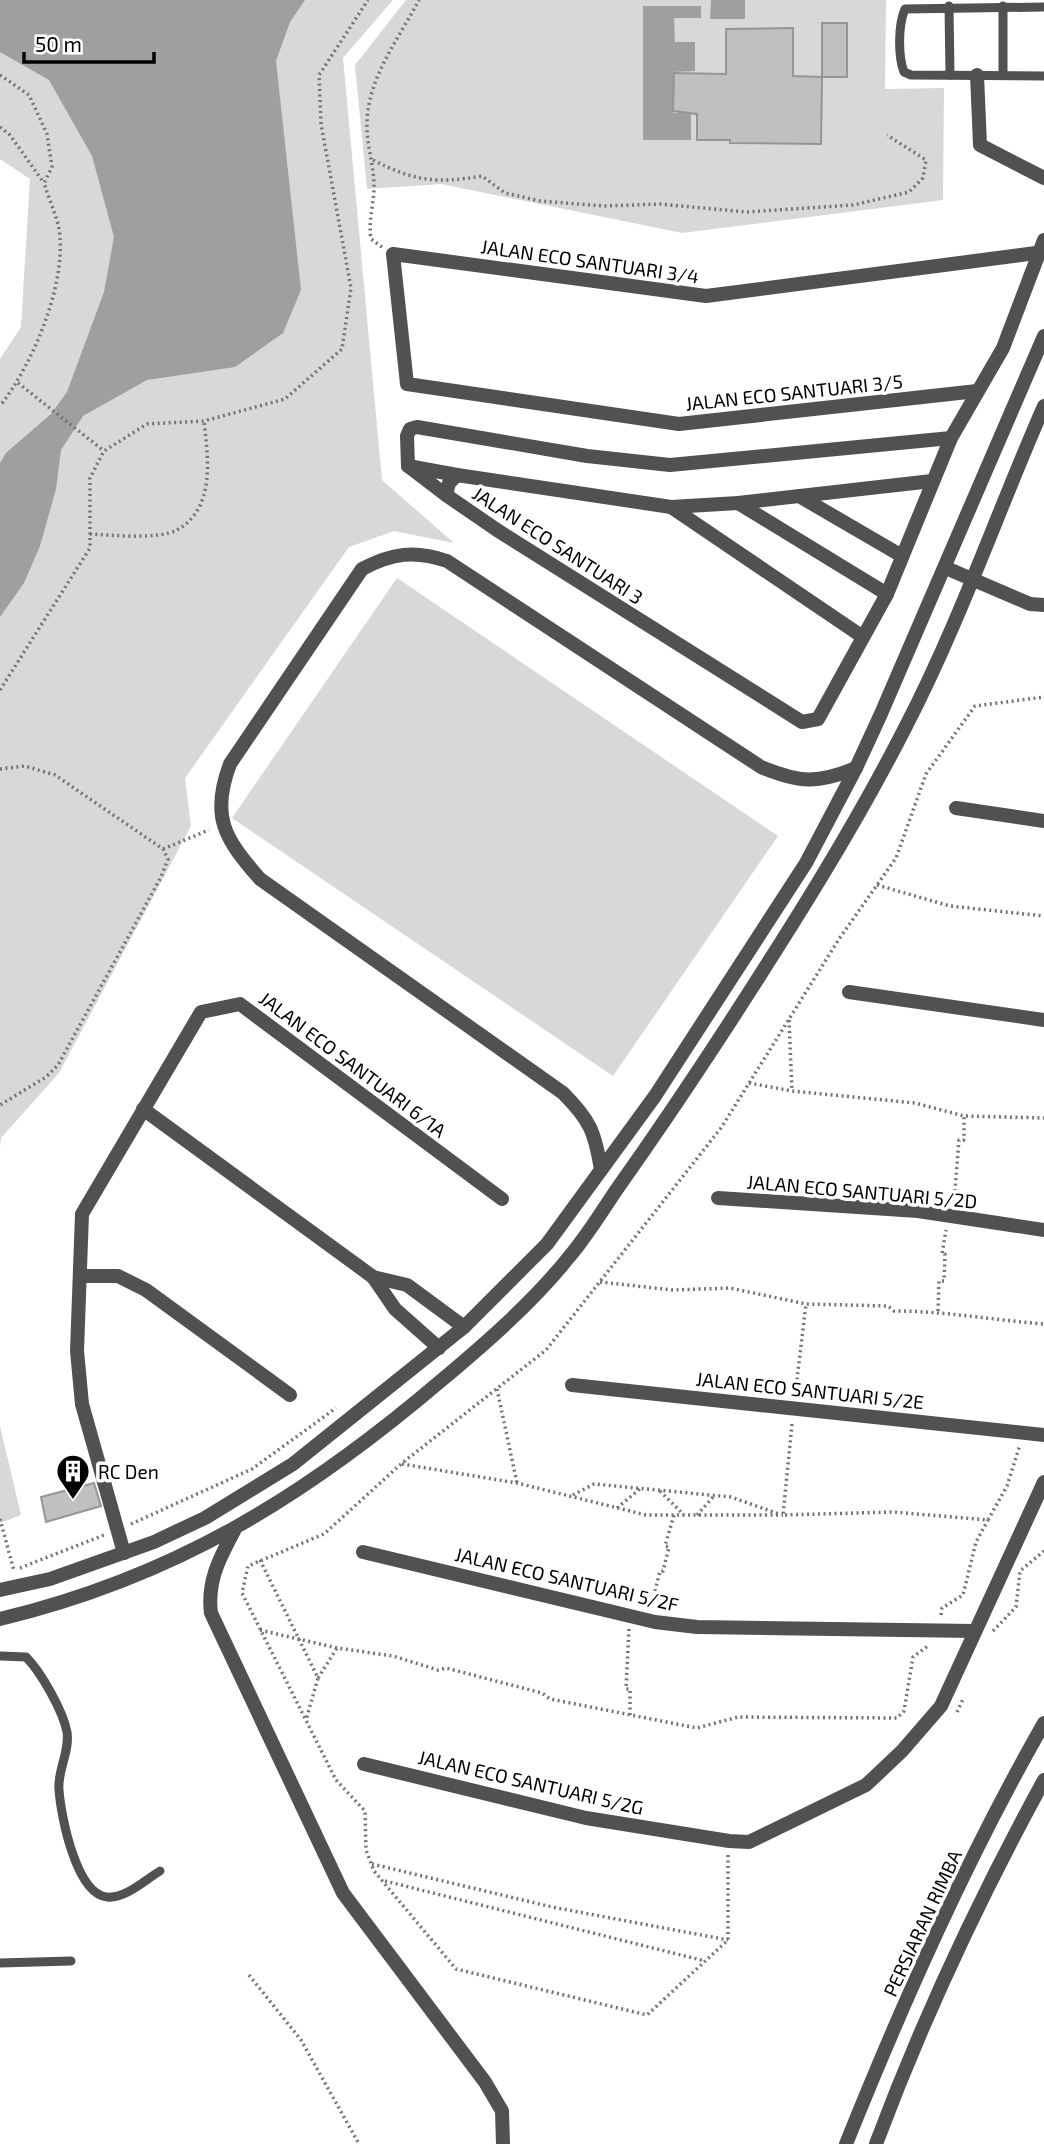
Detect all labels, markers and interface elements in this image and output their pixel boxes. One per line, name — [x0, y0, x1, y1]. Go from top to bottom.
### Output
scale bar — [24, 21, 154, 65]
text: 50 m — [35, 31, 82, 56]
street label: JALAN ECO SANTUARI 3/4 — [480, 234, 700, 288]
street label: JALAN ECO SANTUARI 3/5 — [684, 369, 904, 415]
street label: JALAN ECO SANTUARI 3 — [469, 481, 647, 609]
street label: JALAN ECO SANTUARI 6/1A — [255, 986, 451, 1142]
street label: JALAN ECO SANTUARI 5/2D — [746, 1169, 978, 1213]
street label: JALAN ECO SANTUARI 5/2E — [695, 1367, 925, 1413]
building icon: RC Den — [54, 1452, 92, 1501]
place label: RC Den — [98, 1460, 159, 1483]
street label: JALAN ECO SANTUARI 5/2F — [453, 1542, 681, 1616]
street label: JALAN ECO SANTUARI 5/2G — [416, 1745, 646, 1819]
street label: PERSIARAN RIMBA — [878, 1846, 966, 2000]

